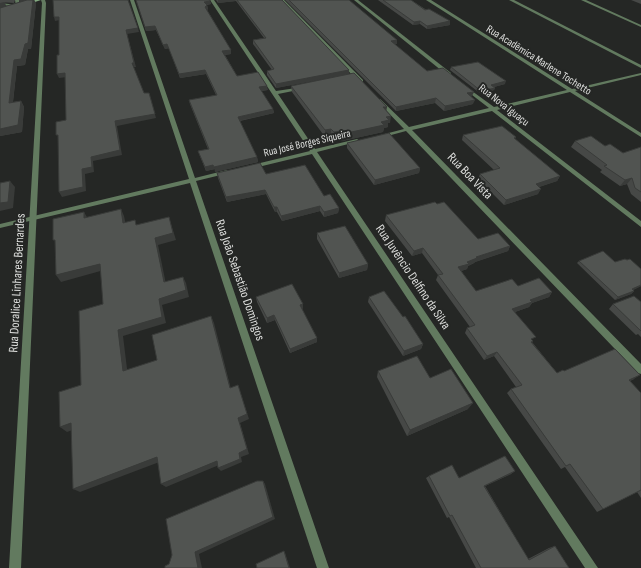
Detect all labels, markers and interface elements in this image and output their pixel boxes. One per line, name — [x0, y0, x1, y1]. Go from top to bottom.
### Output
street label: Rua Acadêmica Marlene Tochetto — [484, 22, 594, 98]
street label: Rua Nova Iguaçu — [476, 81, 532, 129]
street label: Rua José Borges Siqueira — [262, 127, 352, 159]
street label: Rua Boa Vista — [444, 149, 496, 203]
street label: Rua Doralice Linhares Bernardes — [5, 213, 29, 353]
street label: Rua João Sebastião Domingos — [212, 217, 268, 343]
street label: Rua Juvêncio Delfino da Silva — [372, 222, 454, 332]

